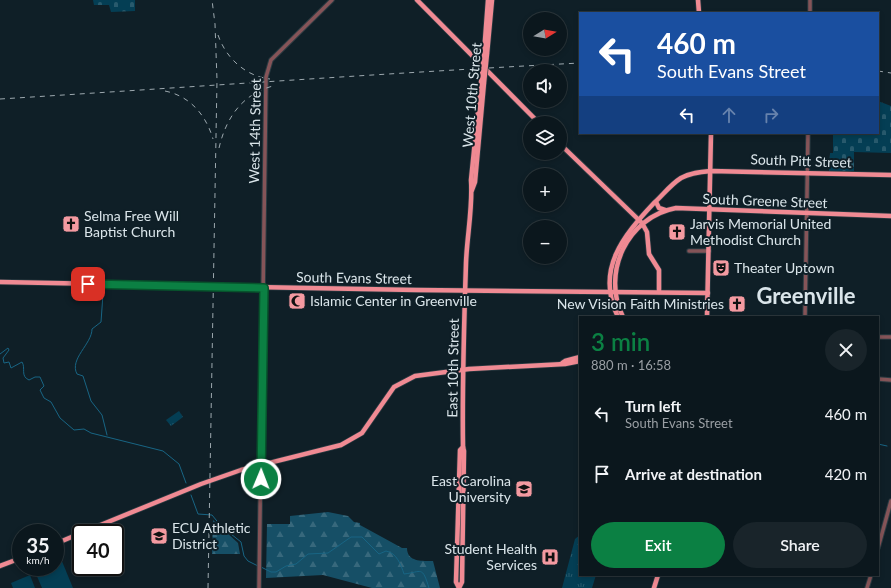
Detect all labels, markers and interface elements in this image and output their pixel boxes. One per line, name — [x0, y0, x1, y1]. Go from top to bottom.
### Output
north arrow — [523, 12, 567, 56]
map controls — [523, 12, 567, 264]
text: 460 m — [657, 26, 736, 60]
icon: left — [591, 28, 643, 80]
street label: West 10th Street — [458, 42, 485, 148]
text: South Evans Street — [657, 60, 806, 82]
button: sound — [523, 64, 567, 108]
street label: West 14th Street — [245, 78, 264, 184]
icon: left — [676, 104, 698, 126]
icon: ahead — [718, 104, 740, 126]
icon: right — [760, 104, 782, 126]
button: layers — [523, 116, 567, 160]
street label: South Pitt Street — [750, 150, 852, 171]
button: + — [523, 168, 567, 212]
street label: South Greene Street — [702, 190, 828, 211]
place label: Selma Free Will Baptist Church — [84, 207, 179, 240]
church icon: Selma Free Will Baptist Church — [61, 214, 81, 234]
place label: Jarvis Memorial United Methodist Church — [690, 215, 831, 248]
button: − — [523, 220, 567, 264]
church icon: Jarvis Memorial United Methodist Church — [667, 222, 687, 242]
theatre icon: Theater Uptown — [711, 258, 731, 278]
place label: Theater Uptown — [734, 259, 834, 276]
pin — [71, 267, 105, 301]
street label: South Evans Street — [296, 268, 412, 287]
icon: arrive — [77, 273, 99, 295]
district label: Greenville — [756, 282, 856, 309]
mosque icon: Islamic Center in Greenville — [287, 291, 307, 311]
place label: Islamic Center in Greenville — [310, 292, 477, 309]
church icon: New Vision Faith Ministries — [727, 294, 747, 314]
place label: New Vision Faith Ministries — [557, 295, 724, 312]
street label: East 10th Street — [443, 318, 462, 418]
text: 3 min — [591, 327, 650, 356]
button: close — [825, 329, 867, 371]
text: 880 m · 16:58 — [591, 357, 671, 373]
text: Turn left — [625, 397, 681, 415]
icon: left — [591, 403, 613, 425]
text: 460 m — [825, 405, 867, 423]
text: South Evans Street — [625, 415, 733, 431]
position arrow — [240, 458, 282, 500]
icon: arrive — [591, 463, 613, 485]
text: Arrive at destination — [625, 465, 762, 483]
text: 420 m — [825, 465, 867, 483]
place label: East Carolina University — [431, 472, 512, 505]
school or university icon: East Carolina University — [514, 479, 534, 499]
place label: ECU Athletic District — [172, 519, 251, 552]
button: Exit — [591, 522, 725, 568]
button: Share — [733, 522, 867, 568]
speed limit sign: 40 — [72, 524, 124, 576]
school or university icon: ECU Athletic District — [149, 526, 169, 546]
text: 35 — [26, 533, 50, 557]
place label: Student Health Services — [444, 540, 537, 573]
hospital icon: Student Health Services — [540, 547, 560, 567]
text: km/h — [26, 554, 50, 566]

